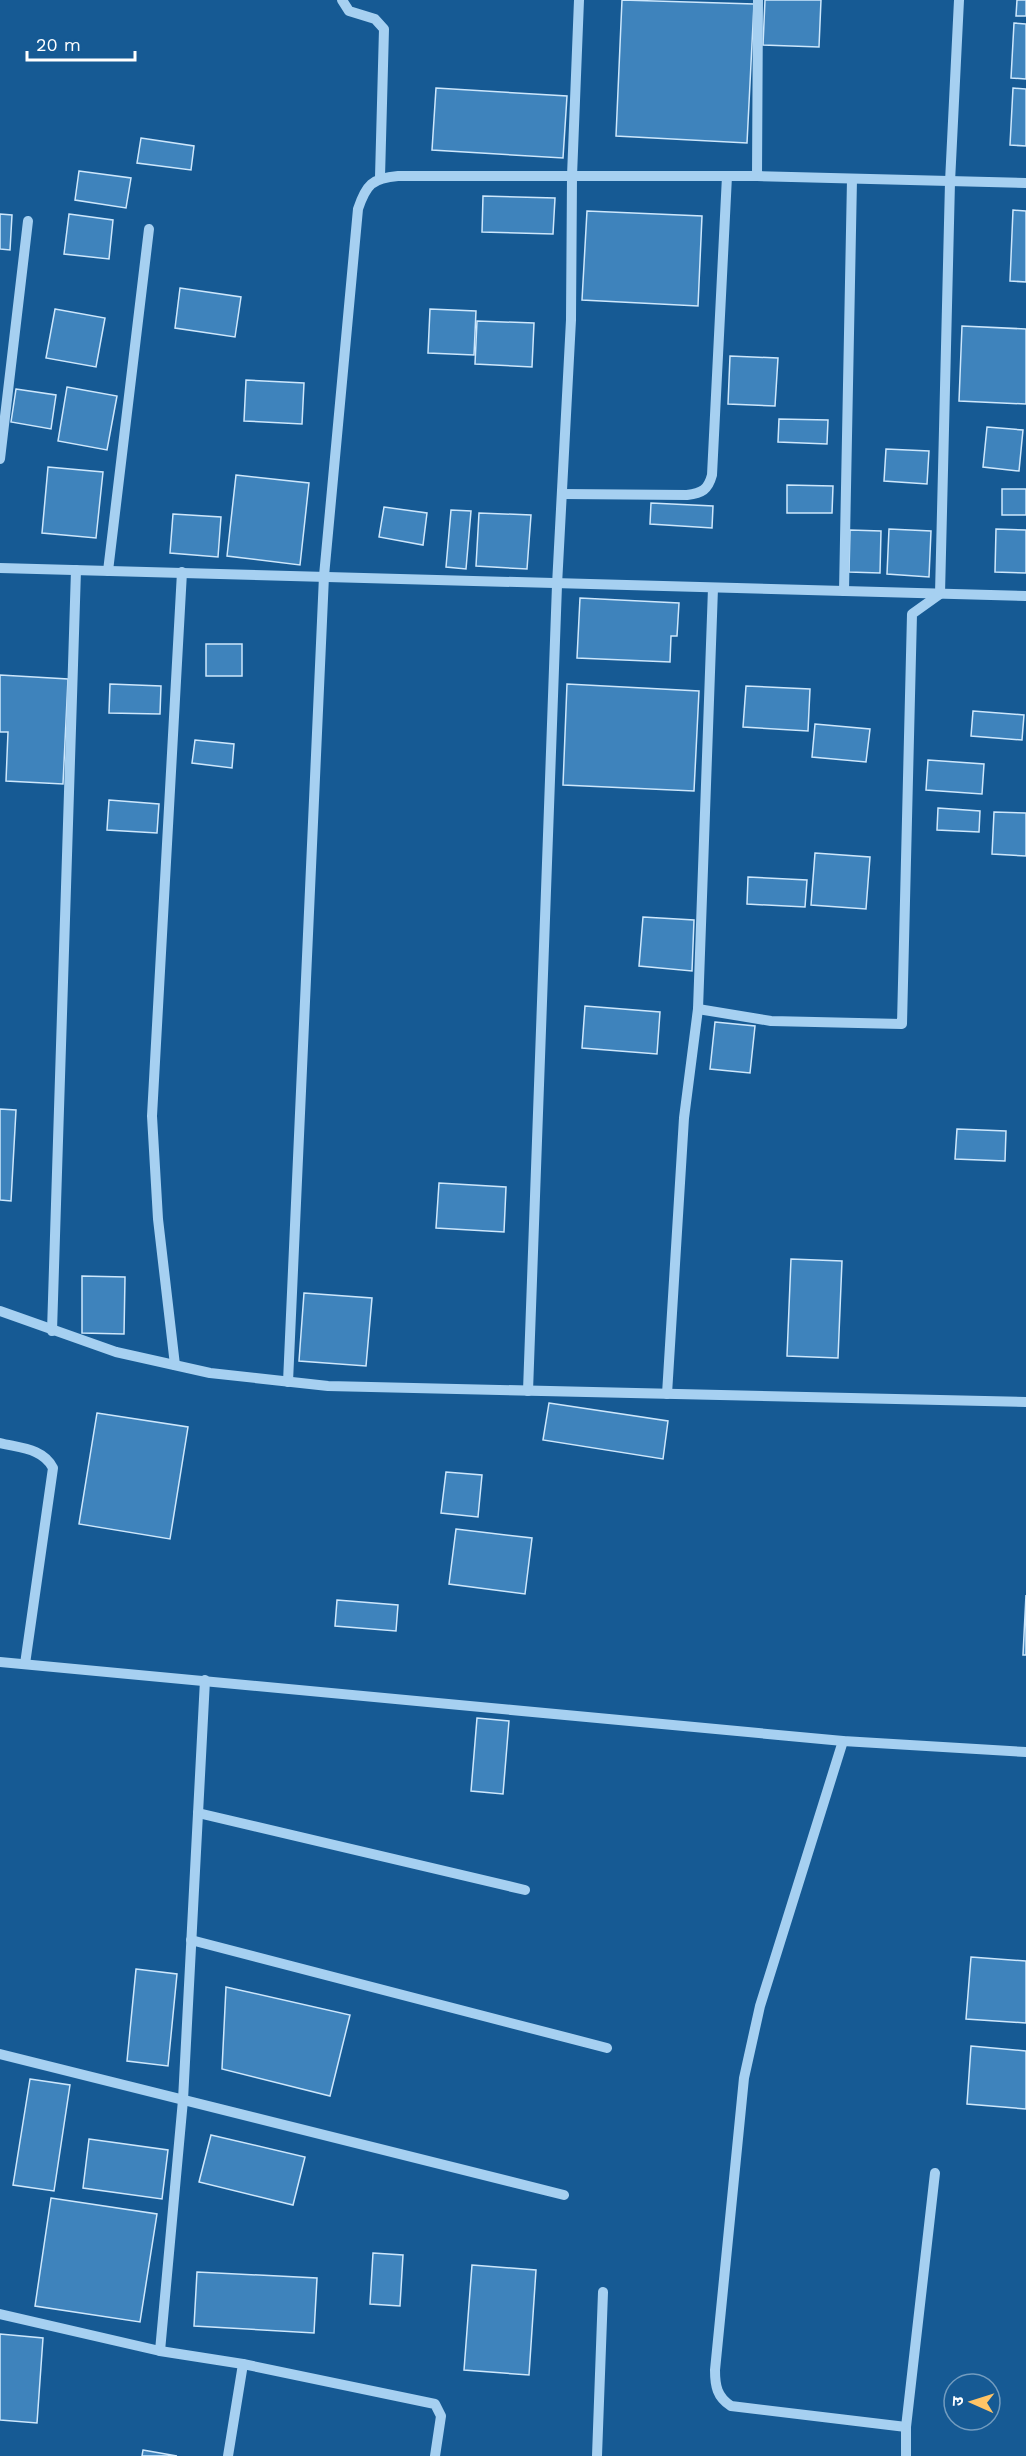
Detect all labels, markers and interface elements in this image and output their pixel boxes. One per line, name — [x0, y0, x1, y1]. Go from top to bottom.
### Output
scale bar — [27, 24, 135, 62]
text: 20 m — [36, 34, 81, 55]
north arrow — [942, 2372, 1002, 2432]
text: उ — [948, 2395, 967, 2406]

